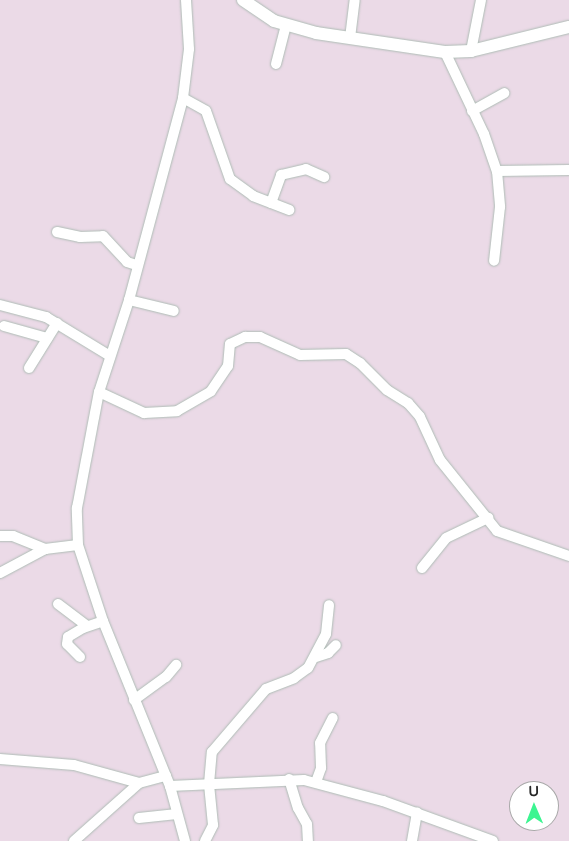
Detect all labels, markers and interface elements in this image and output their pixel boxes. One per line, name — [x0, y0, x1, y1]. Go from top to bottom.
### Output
north arrow — [509, 781, 559, 831]
text: U — [528, 783, 539, 800]

